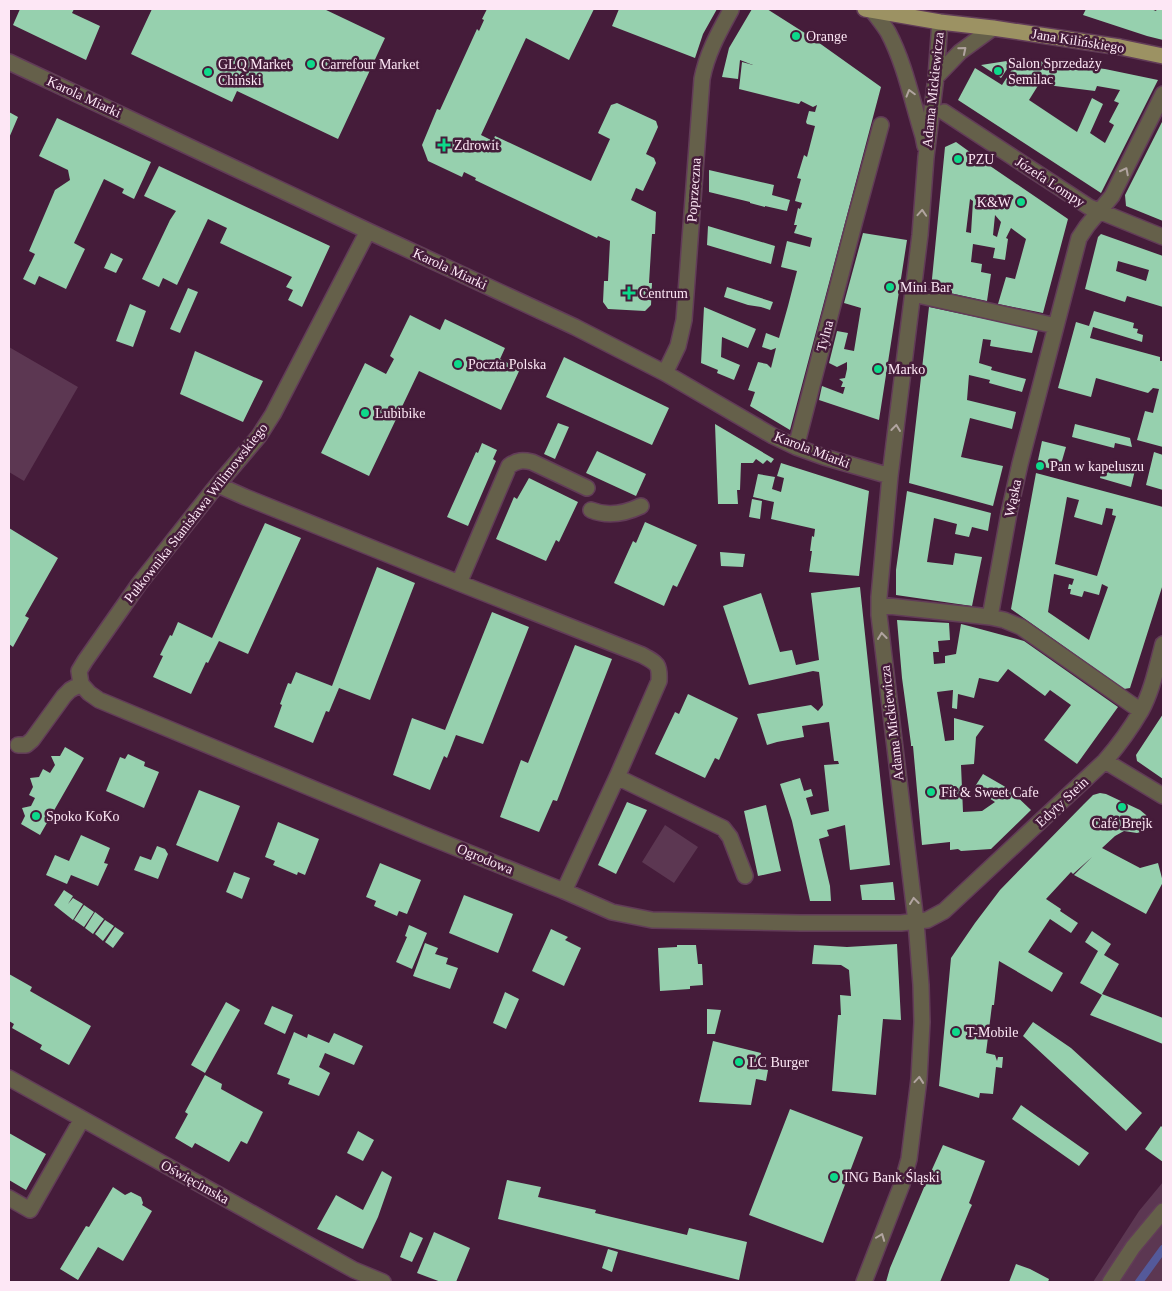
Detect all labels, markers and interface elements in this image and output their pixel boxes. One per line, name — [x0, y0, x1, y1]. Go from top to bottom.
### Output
street label: Jana Kilińskiego — [1031, 26, 1125, 56]
place label: Orange — [806, 29, 847, 44]
marker: Orange — [790, 30, 802, 42]
street label: Adama Mickiewicza — [919, 31, 947, 149]
one-way arrow — [957, 47, 966, 56]
place label: Salon Sprzedaży Semilac — [1008, 56, 1102, 87]
place label: GLQ Market Chiński — [218, 57, 291, 88]
place label: Carrefour Market — [321, 57, 419, 72]
marker: Carrefour Market — [305, 58, 317, 70]
marker: Salon Sprzedaży Semilac — [992, 65, 1004, 77]
marker: GLQ Market Chiński — [202, 66, 214, 78]
street label: Karola Miarki — [45, 73, 123, 121]
one-way arrow — [906, 90, 916, 98]
place label: Zdrowit — [454, 138, 499, 153]
marker: Zdrowit — [438, 139, 450, 151]
place label: PZU — [968, 152, 994, 167]
marker: PZU — [952, 153, 964, 165]
street label: Józefa Lompy — [1012, 154, 1088, 210]
street label: Poprzeczna — [684, 157, 704, 223]
one-way arrow — [1119, 167, 1129, 176]
place label: K&W — [977, 195, 1012, 210]
marker: K&W — [1015, 196, 1027, 208]
one-way arrow — [916, 208, 927, 216]
street label: Karola Miarki — [411, 245, 489, 293]
place label: Mini Bar — [900, 280, 951, 295]
marker: Mini Bar — [884, 281, 896, 293]
place label: Centrum — [639, 286, 688, 301]
marker: Centrum — [623, 287, 635, 299]
street label: Tylna — [814, 318, 837, 353]
place label: Poczta Polska — [468, 357, 547, 372]
marker: Poczta Polska — [452, 358, 464, 370]
place label: Marko — [888, 362, 925, 377]
marker: Marko — [872, 363, 884, 375]
place label: Lubibike — [375, 406, 426, 421]
marker: Lubibike — [359, 407, 371, 419]
street label: Pułkownika Stanisława Wilimowskiego — [121, 420, 271, 606]
one-way arrow — [890, 424, 901, 432]
street label: Karola Miarki — [772, 429, 852, 471]
place label: Pan w kapeluszu — [1050, 459, 1144, 474]
marker: Pan w kapeluszu — [1034, 460, 1046, 472]
street label: Wąska — [1002, 477, 1024, 518]
one-way arrow — [877, 631, 888, 639]
street label: Adama Mickiewicza — [877, 664, 907, 782]
street label: Edyty Stein — [1033, 774, 1091, 830]
place label: Fit & Sweet Cafe — [941, 785, 1039, 800]
marker: Fit & Sweet Cafe — [925, 786, 937, 798]
marker: Café Brejk — [1116, 801, 1128, 813]
place label: Spoko KoKo — [46, 809, 120, 824]
marker: Spoko KoKo — [30, 810, 42, 822]
place label: Café Brejk — [1091, 816, 1153, 831]
street label: Ogrodowa — [455, 841, 516, 877]
one-way arrow — [909, 897, 920, 905]
place label: T-Mobile — [966, 1025, 1018, 1040]
marker: T-Mobile — [950, 1026, 962, 1038]
place label: LC Burger — [749, 1055, 809, 1070]
marker: LC Burger — [733, 1056, 745, 1068]
one-way arrow — [913, 1075, 924, 1083]
street label: Oświęcimska — [158, 1157, 232, 1207]
place label: ING Bank Śląski — [844, 1169, 940, 1185]
marker: ING Bank Śląski — [828, 1171, 840, 1183]
one-way arrow — [875, 1233, 886, 1242]

